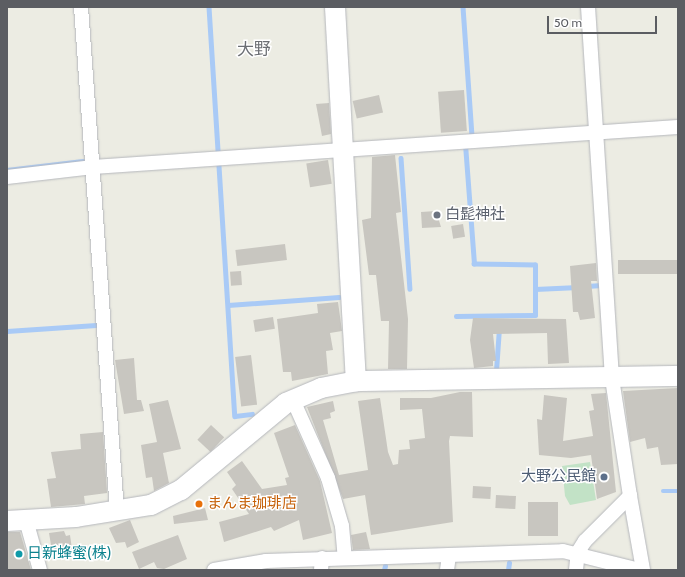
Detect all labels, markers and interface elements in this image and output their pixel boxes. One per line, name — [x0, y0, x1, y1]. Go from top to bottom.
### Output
scale bar — [549, 8, 659, 34]
text: 50 m — [554, 15, 582, 30]
district label: 大野 — [237, 40, 271, 60]
place label: 白髭神社 — [445, 206, 505, 224]
marker: 白髭神社 — [432, 210, 442, 220]
place label: 大野公民館 — [521, 468, 596, 486]
marker: 大野公民館 — [599, 472, 609, 482]
place label: まんま珈琲店 — [207, 495, 297, 513]
marker: まんま珈琲店 — [194, 499, 204, 509]
place label: 日新蜂蜜(株) — [27, 545, 111, 563]
marker: 日新蜂蜜(株) — [14, 549, 24, 559]

